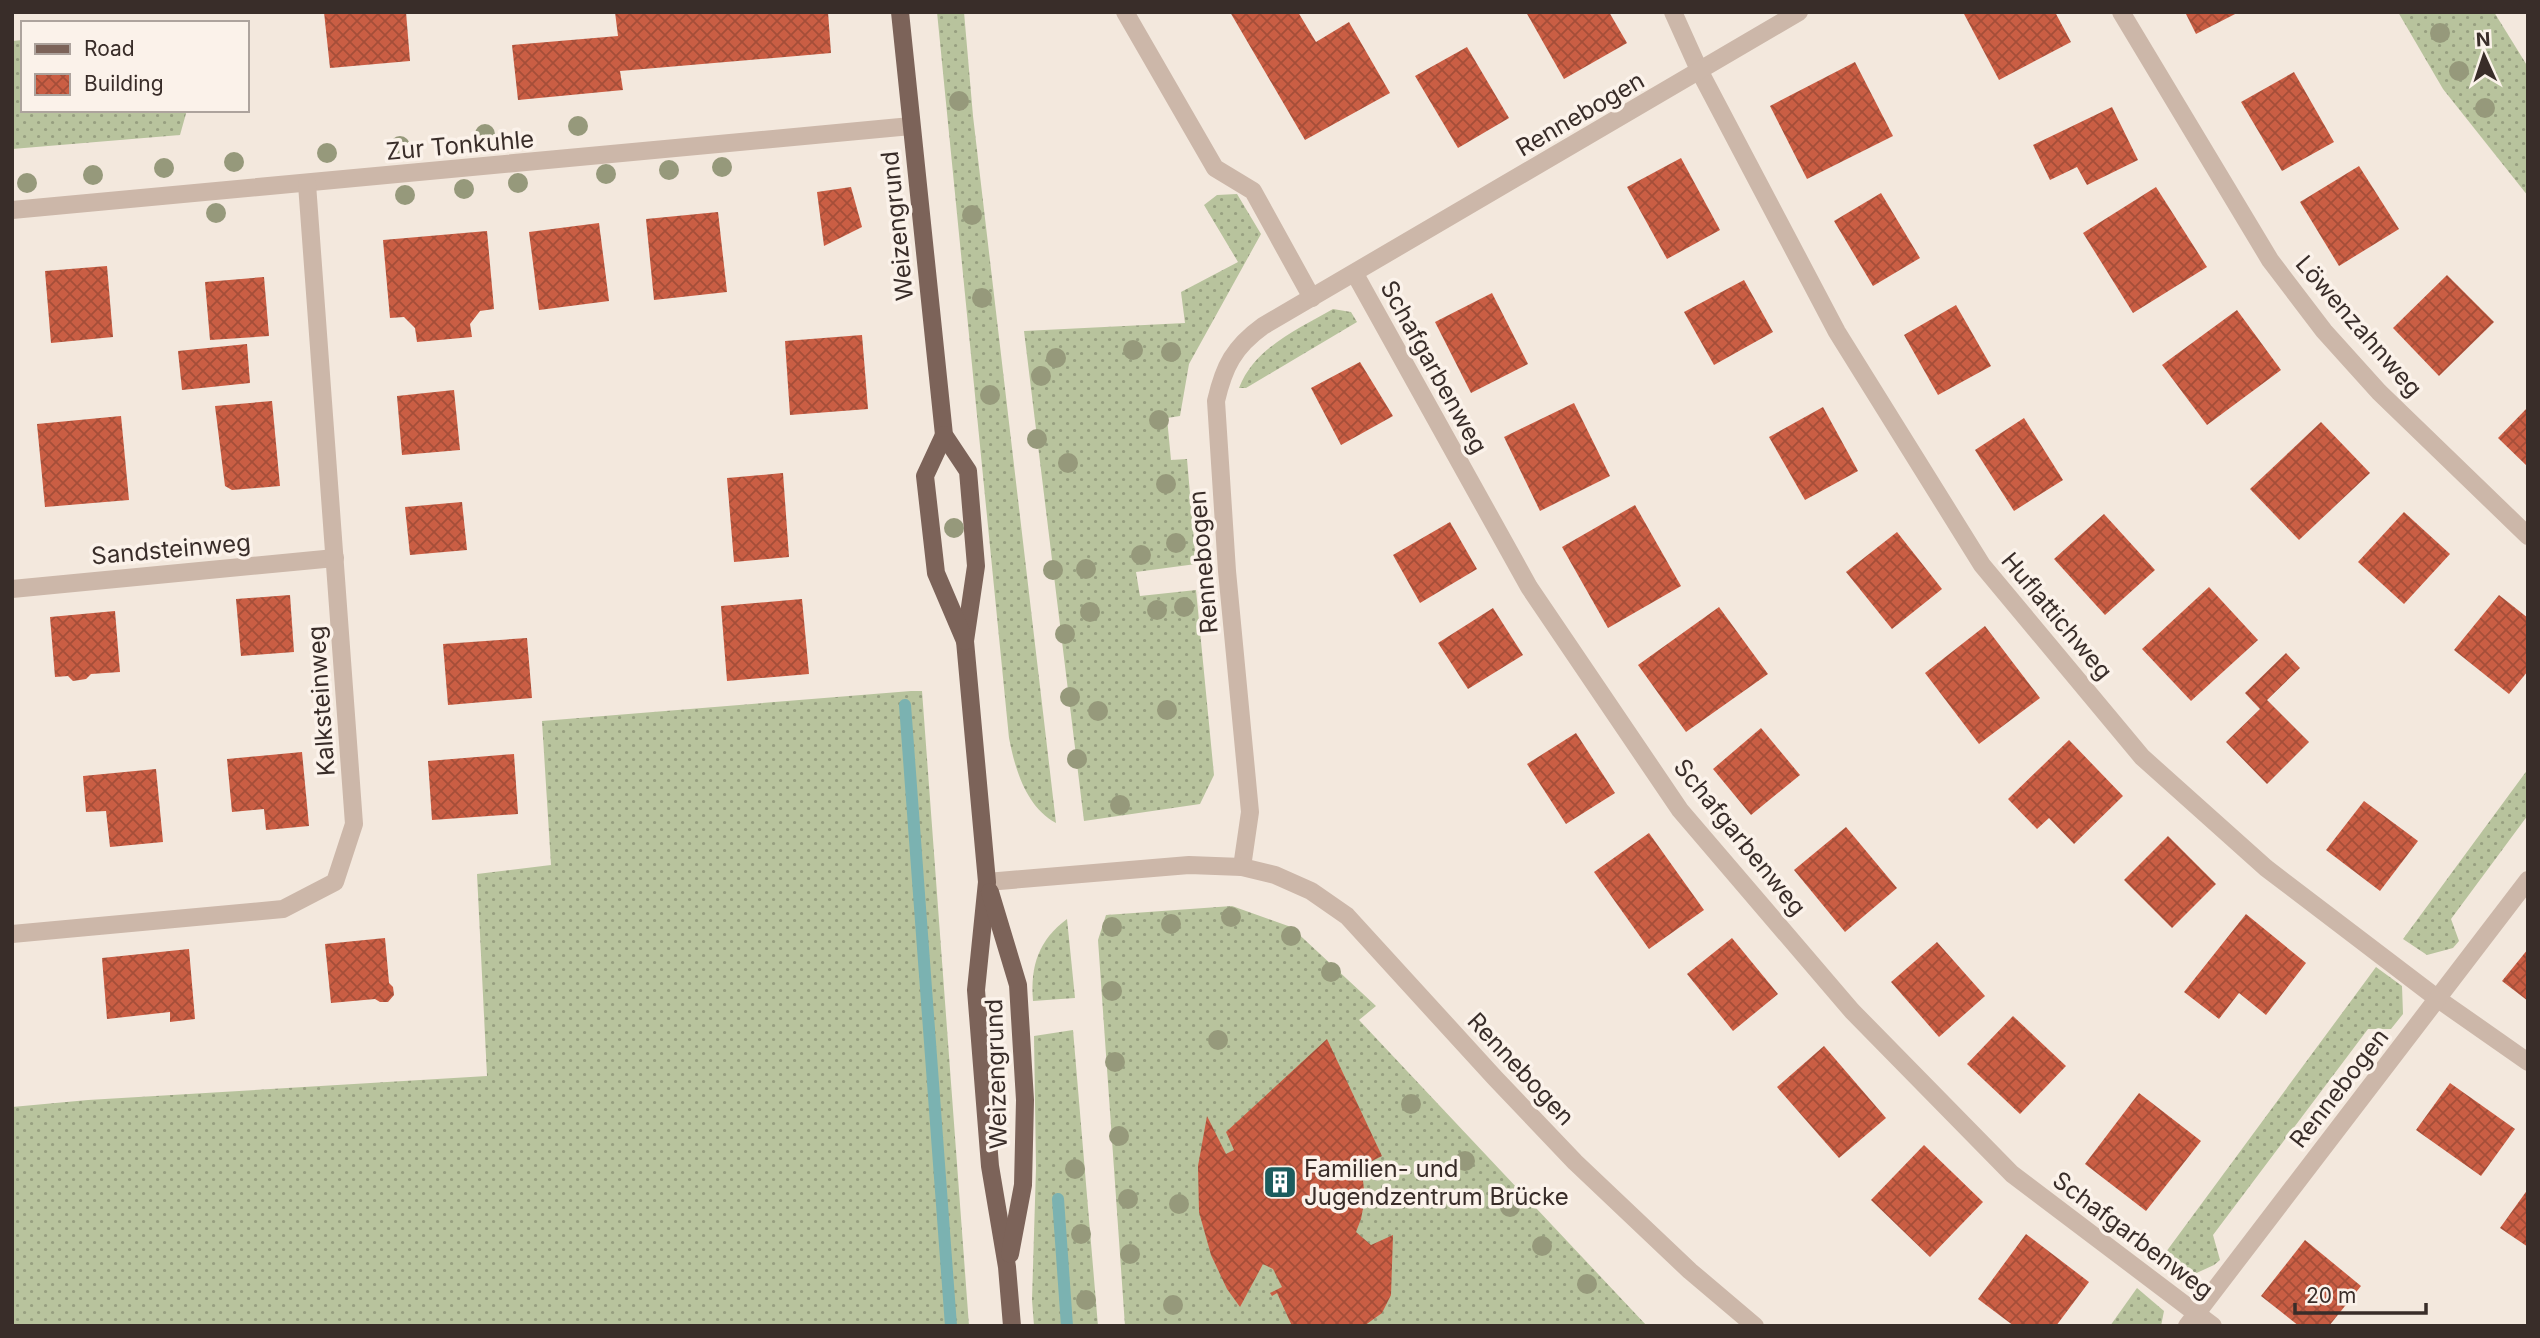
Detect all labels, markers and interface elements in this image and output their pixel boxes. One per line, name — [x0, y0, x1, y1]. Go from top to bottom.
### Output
legend — [21, 21, 248, 112]
north arrow — [2449, 21, 2519, 91]
text: N — [2475, 28, 2491, 51]
text: Road — [84, 36, 135, 61]
street label: Rennebogen — [1511, 66, 1649, 162]
text: Building — [84, 71, 164, 96]
street label: Zur Tonkuhle — [385, 124, 535, 166]
street label: Weizengrund — [875, 150, 919, 302]
street label: Löwenzahnweg — [2290, 249, 2428, 403]
street label: Schafgarbenweg — [1374, 275, 1494, 459]
street label: Rennebogen — [1182, 489, 1224, 635]
street label: Sandsteinweg — [90, 528, 252, 570]
street label: Huflattichweg — [1995, 547, 2119, 685]
street label: Kalksteinweg — [301, 625, 341, 777]
street label: Schafgarbenweg — [1668, 753, 1812, 921]
street label: Weizengrund — [979, 998, 1013, 1150]
street label: Rennebogen — [1461, 1007, 1581, 1131]
street label: Rennebogen — [2283, 1023, 2395, 1153]
place label: Familien- und Jugendzentrum Brücke — [1304, 1154, 1569, 1211]
building icon: Familien- und Jugendzentrum Brücke — [1261, 1163, 1299, 1201]
street label: Schafgarbenweg — [2047, 1165, 2219, 1305]
scale bar — [2295, 1272, 2426, 1316]
text: 20 m — [2306, 1283, 2356, 1308]

